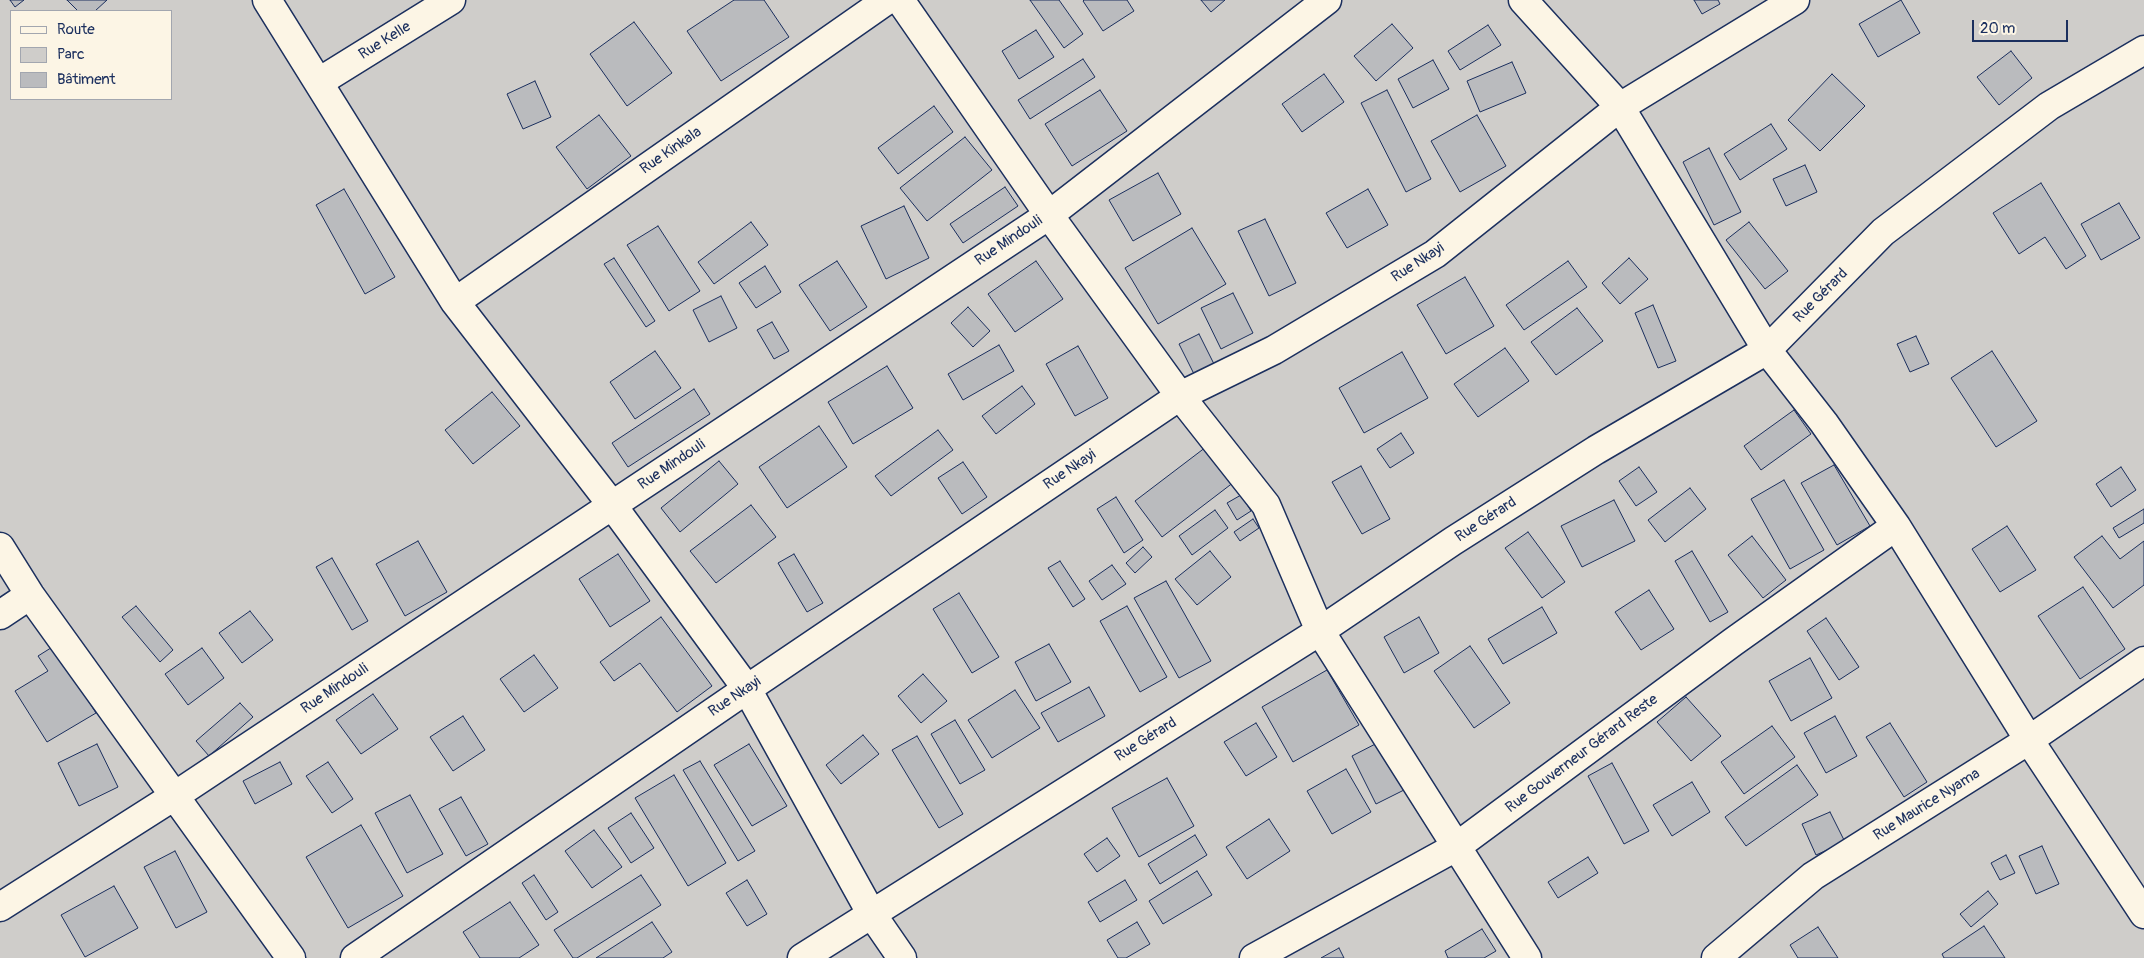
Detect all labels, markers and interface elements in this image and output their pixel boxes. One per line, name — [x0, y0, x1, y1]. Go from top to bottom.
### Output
legend — [10, 10, 172, 100]
scale bar — [1974, 10, 2070, 42]
street label: Rue Kelle — [356, 18, 414, 64]
text: 20 m — [1980, 19, 2015, 38]
text: Route — [57, 20, 95, 39]
text: Parc — [57, 45, 85, 64]
text: Bâtiment — [57, 70, 116, 89]
street label: Rue Kinkala — [637, 123, 705, 179]
street label: Rue Mindouli — [972, 212, 1046, 270]
street label: Rue Nkayi — [1388, 239, 1448, 287]
street label: Rue Gérard — [1790, 265, 1852, 327]
street label: Rue Mindouli — [635, 436, 709, 494]
street label: Rue Nkayi — [1040, 446, 1100, 494]
street label: Rue Gérard — [1452, 494, 1520, 546]
street label: Rue Mindouli — [298, 660, 372, 718]
street label: Rue Nkayi — [705, 673, 765, 721]
street label: Rue Gouverneur Gérard Reste — [1502, 691, 1662, 817]
street label: Rue Gérard — [1112, 714, 1180, 766]
street label: Rue Maurice Nyama — [1870, 765, 1984, 845]

